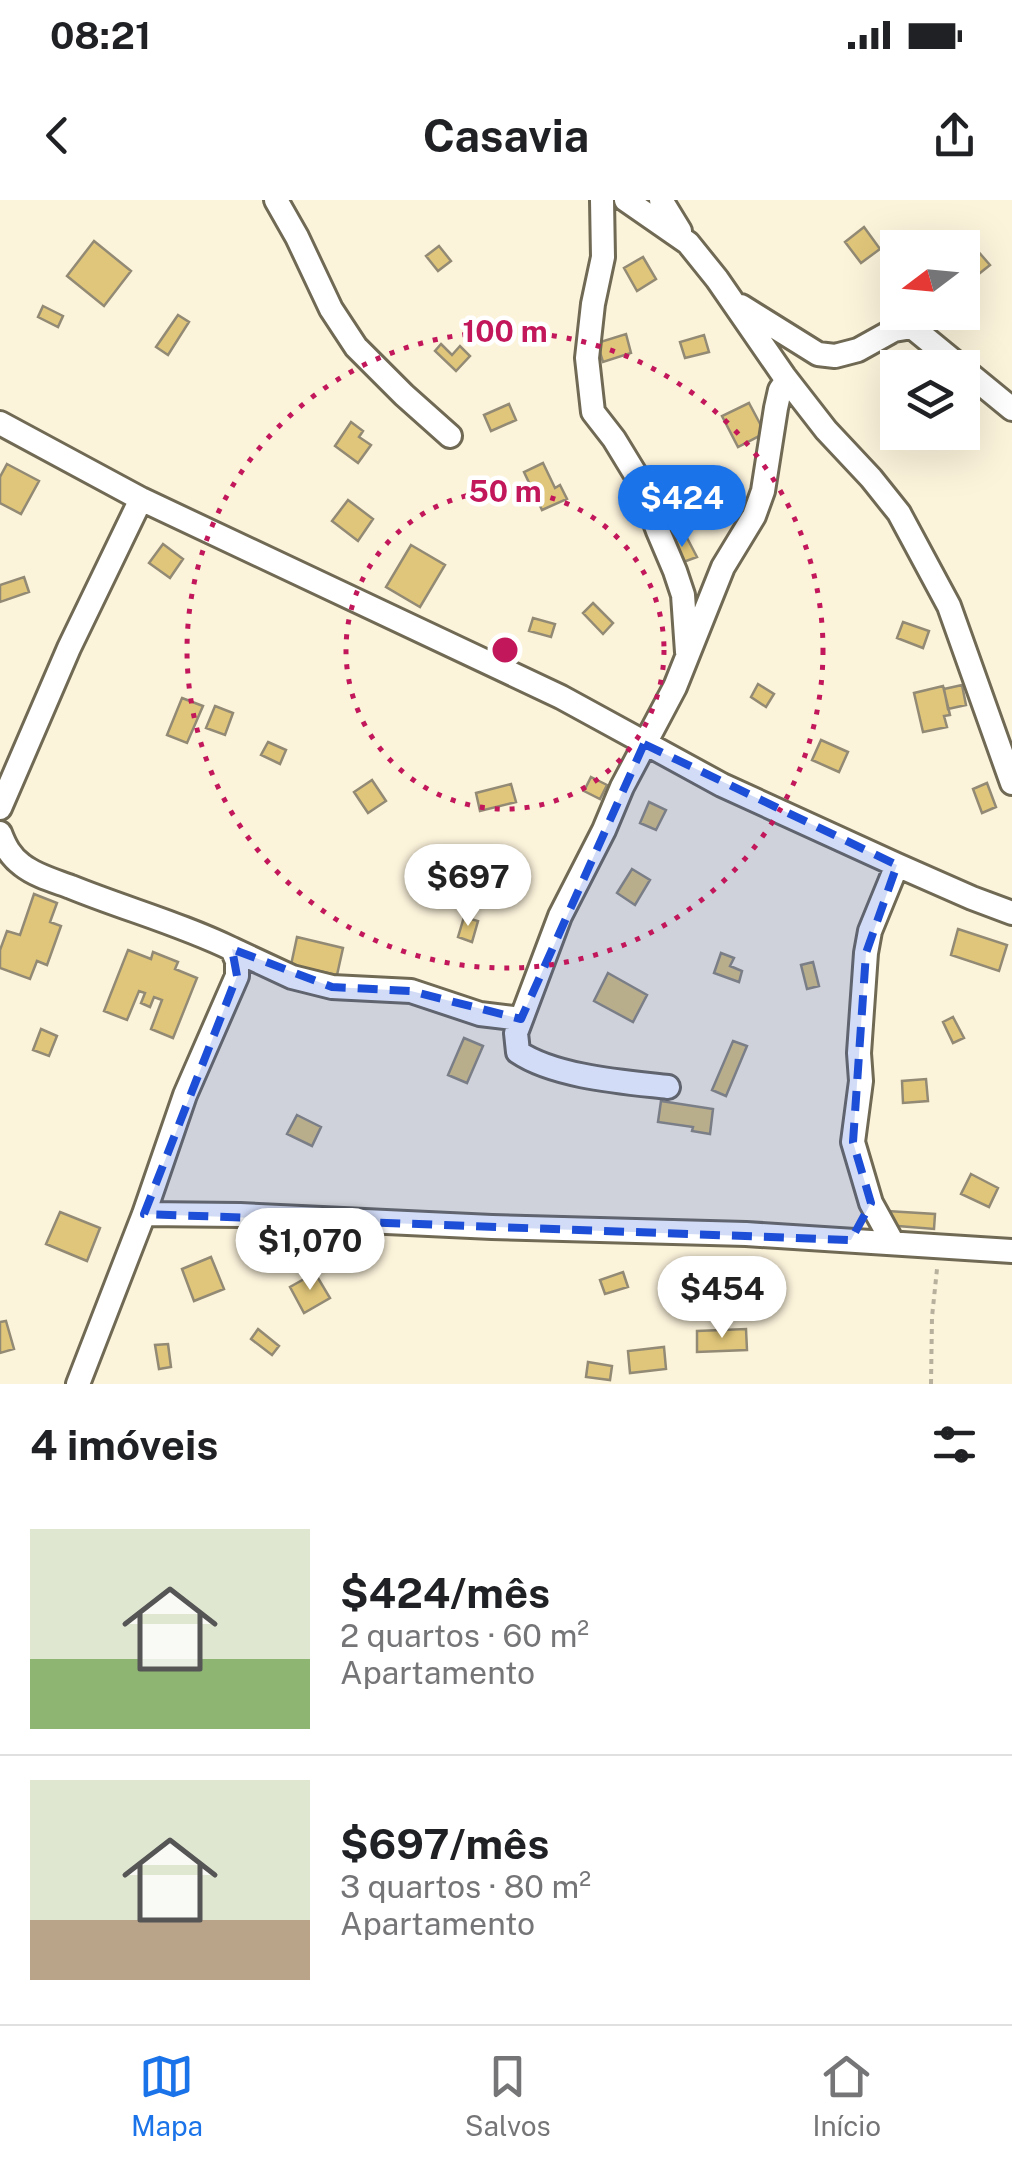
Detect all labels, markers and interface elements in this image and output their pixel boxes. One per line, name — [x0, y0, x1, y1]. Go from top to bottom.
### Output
text: 08:21 — [50, 13, 151, 58]
icon: back — [30, 108, 85, 163]
icon: share — [927, 108, 982, 163]
text: Casavia — [423, 109, 589, 162]
north arrow — [880, 230, 980, 330]
map controls — [880, 230, 980, 450]
text: 100 m — [462, 313, 548, 349]
button: layers — [880, 350, 980, 450]
pin: $424 — [623, 465, 741, 550]
text: 50 m — [468, 473, 542, 509]
text: $424 — [640, 479, 724, 516]
centre of rings — [487, 632, 523, 668]
pin: $697 — [409, 844, 527, 929]
text: $697 — [426, 858, 510, 895]
pin: $1,070 — [229, 1208, 391, 1293]
text: $1,070 — [258, 1222, 362, 1259]
pin: $454 — [663, 1256, 781, 1341]
text: $454 — [680, 1270, 764, 1307]
icon: filters — [927, 1417, 982, 1472]
text: 4 imóveis — [30, 1420, 218, 1469]
text: $424/mês — [340, 1568, 550, 1617]
icon: home — [110, 1569, 230, 1689]
text: 2 quartos · 60 m² — [340, 1617, 589, 1654]
text: Apartamento — [340, 1654, 535, 1691]
text: $697/mês — [340, 1819, 549, 1868]
icon: home — [110, 1820, 230, 1940]
text: 3 quartos · 80 m² — [340, 1868, 591, 1905]
text: Apartamento — [340, 1905, 535, 1942]
tab: Mapa — [131, 2049, 203, 2142]
tab: Salvos — [465, 2049, 551, 2142]
tab: Início — [812, 2049, 881, 2142]

